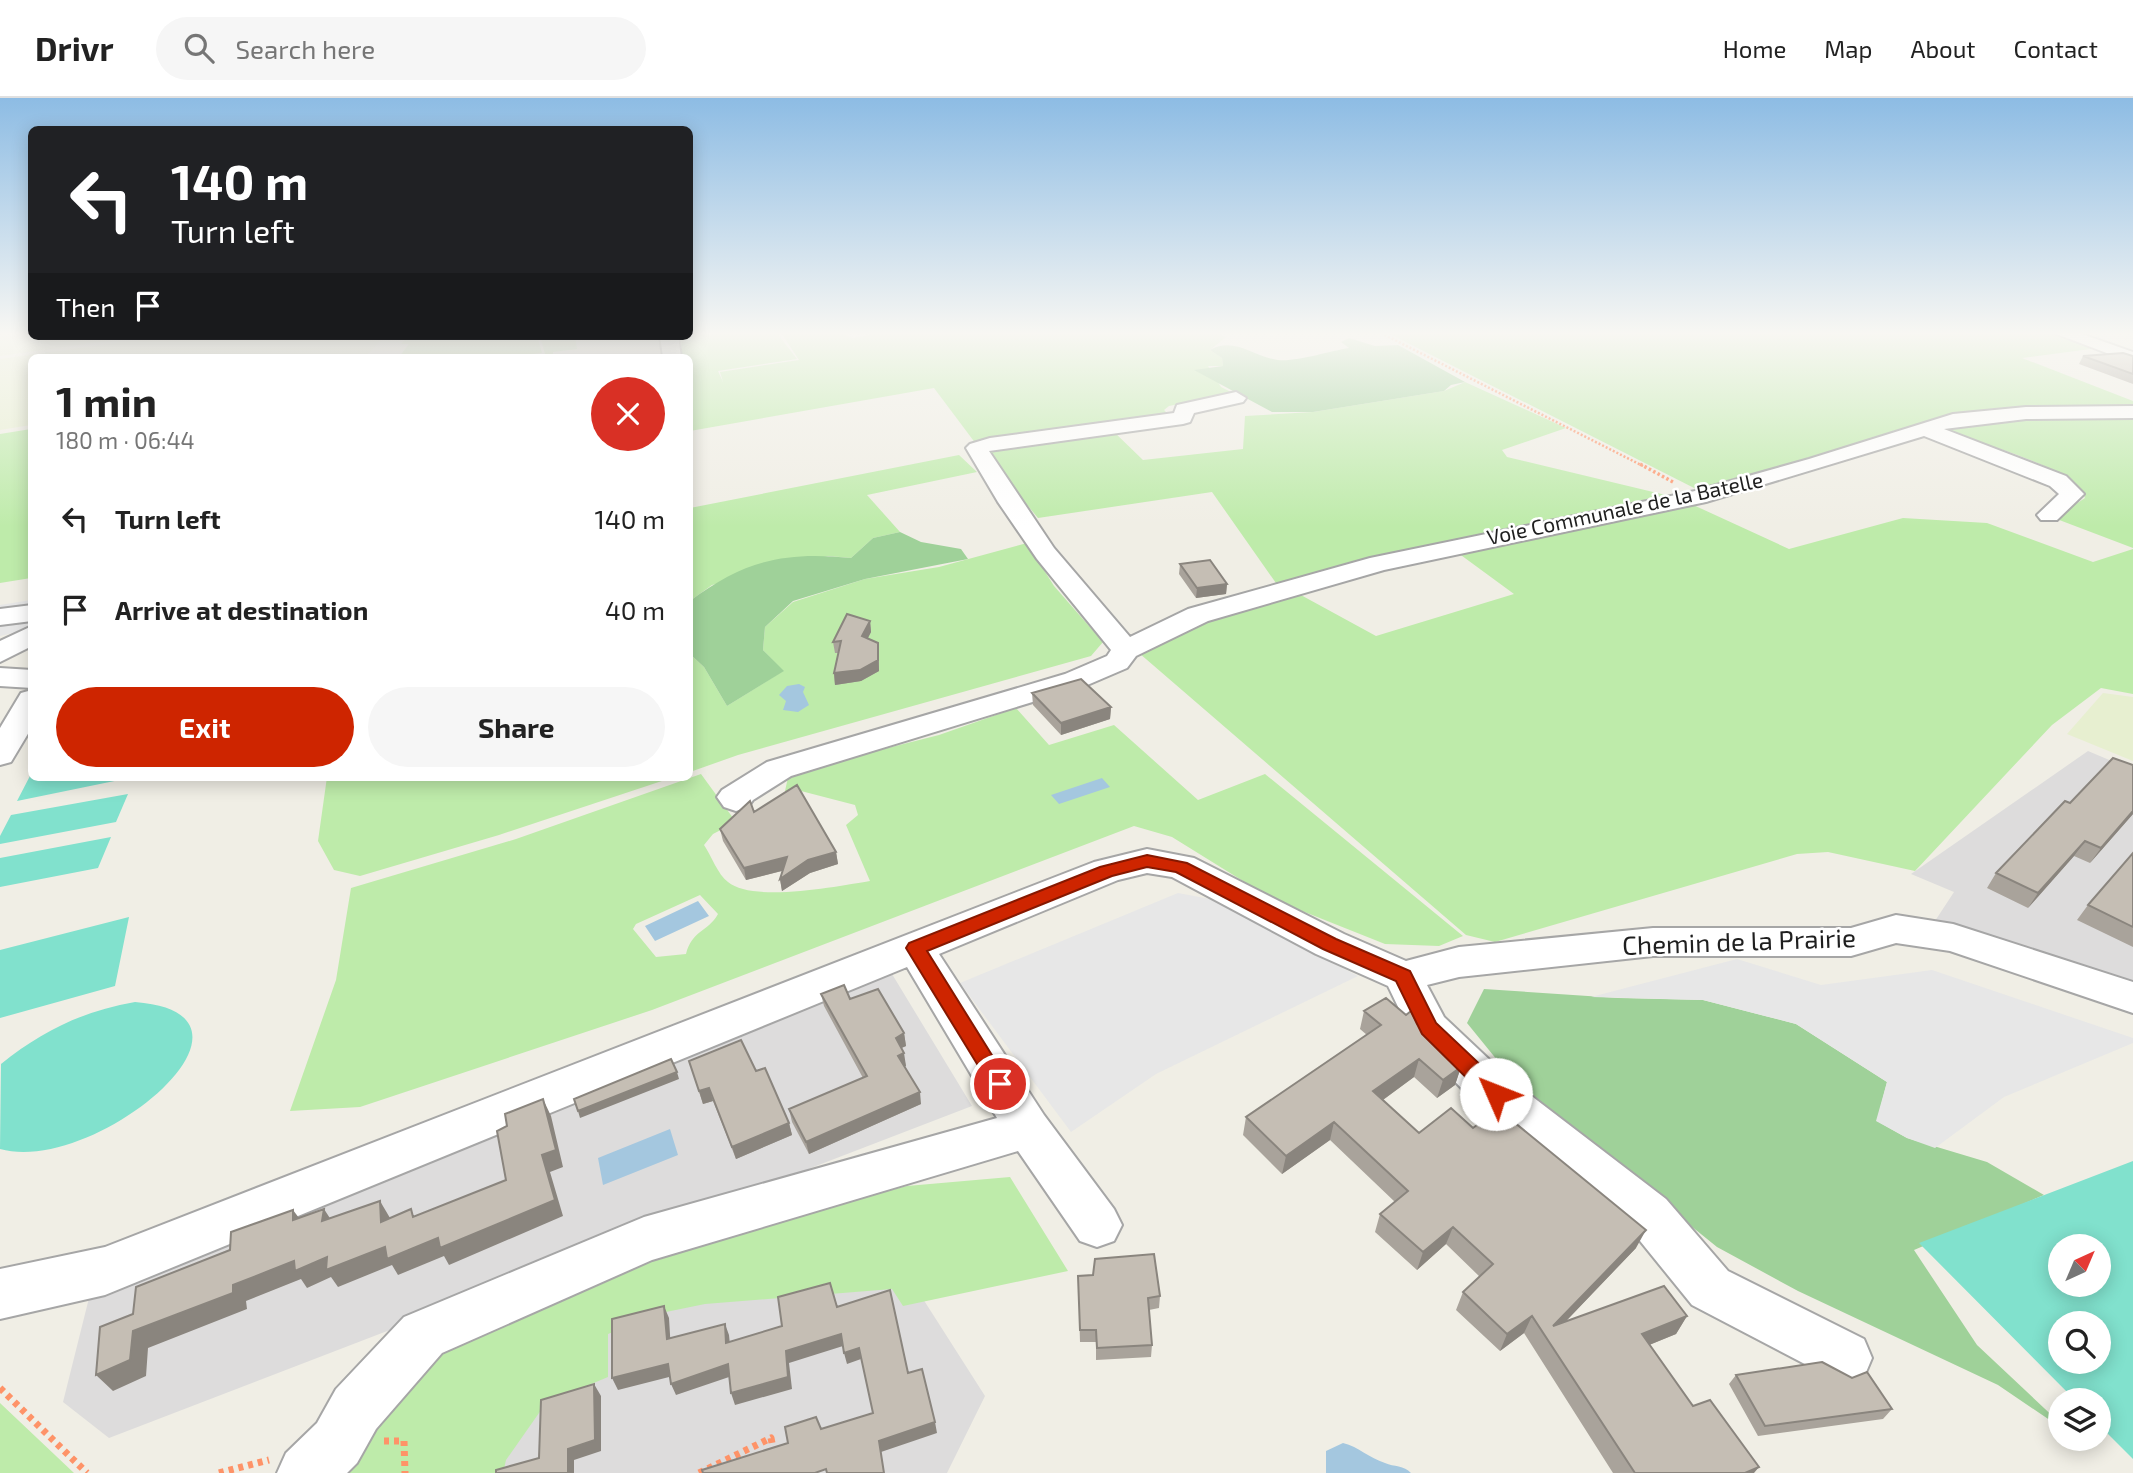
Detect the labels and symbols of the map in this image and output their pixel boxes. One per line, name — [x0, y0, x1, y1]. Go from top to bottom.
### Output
street label: Voie Communale de la Batelle — [1484, 466, 1765, 549]
street label: Chemin de la Prairie — [1622, 921, 1856, 960]
pin — [970, 1054, 1030, 1114]
position arrow — [1459, 1057, 1533, 1131]
north arrow — [2048, 1234, 2110, 1297]

